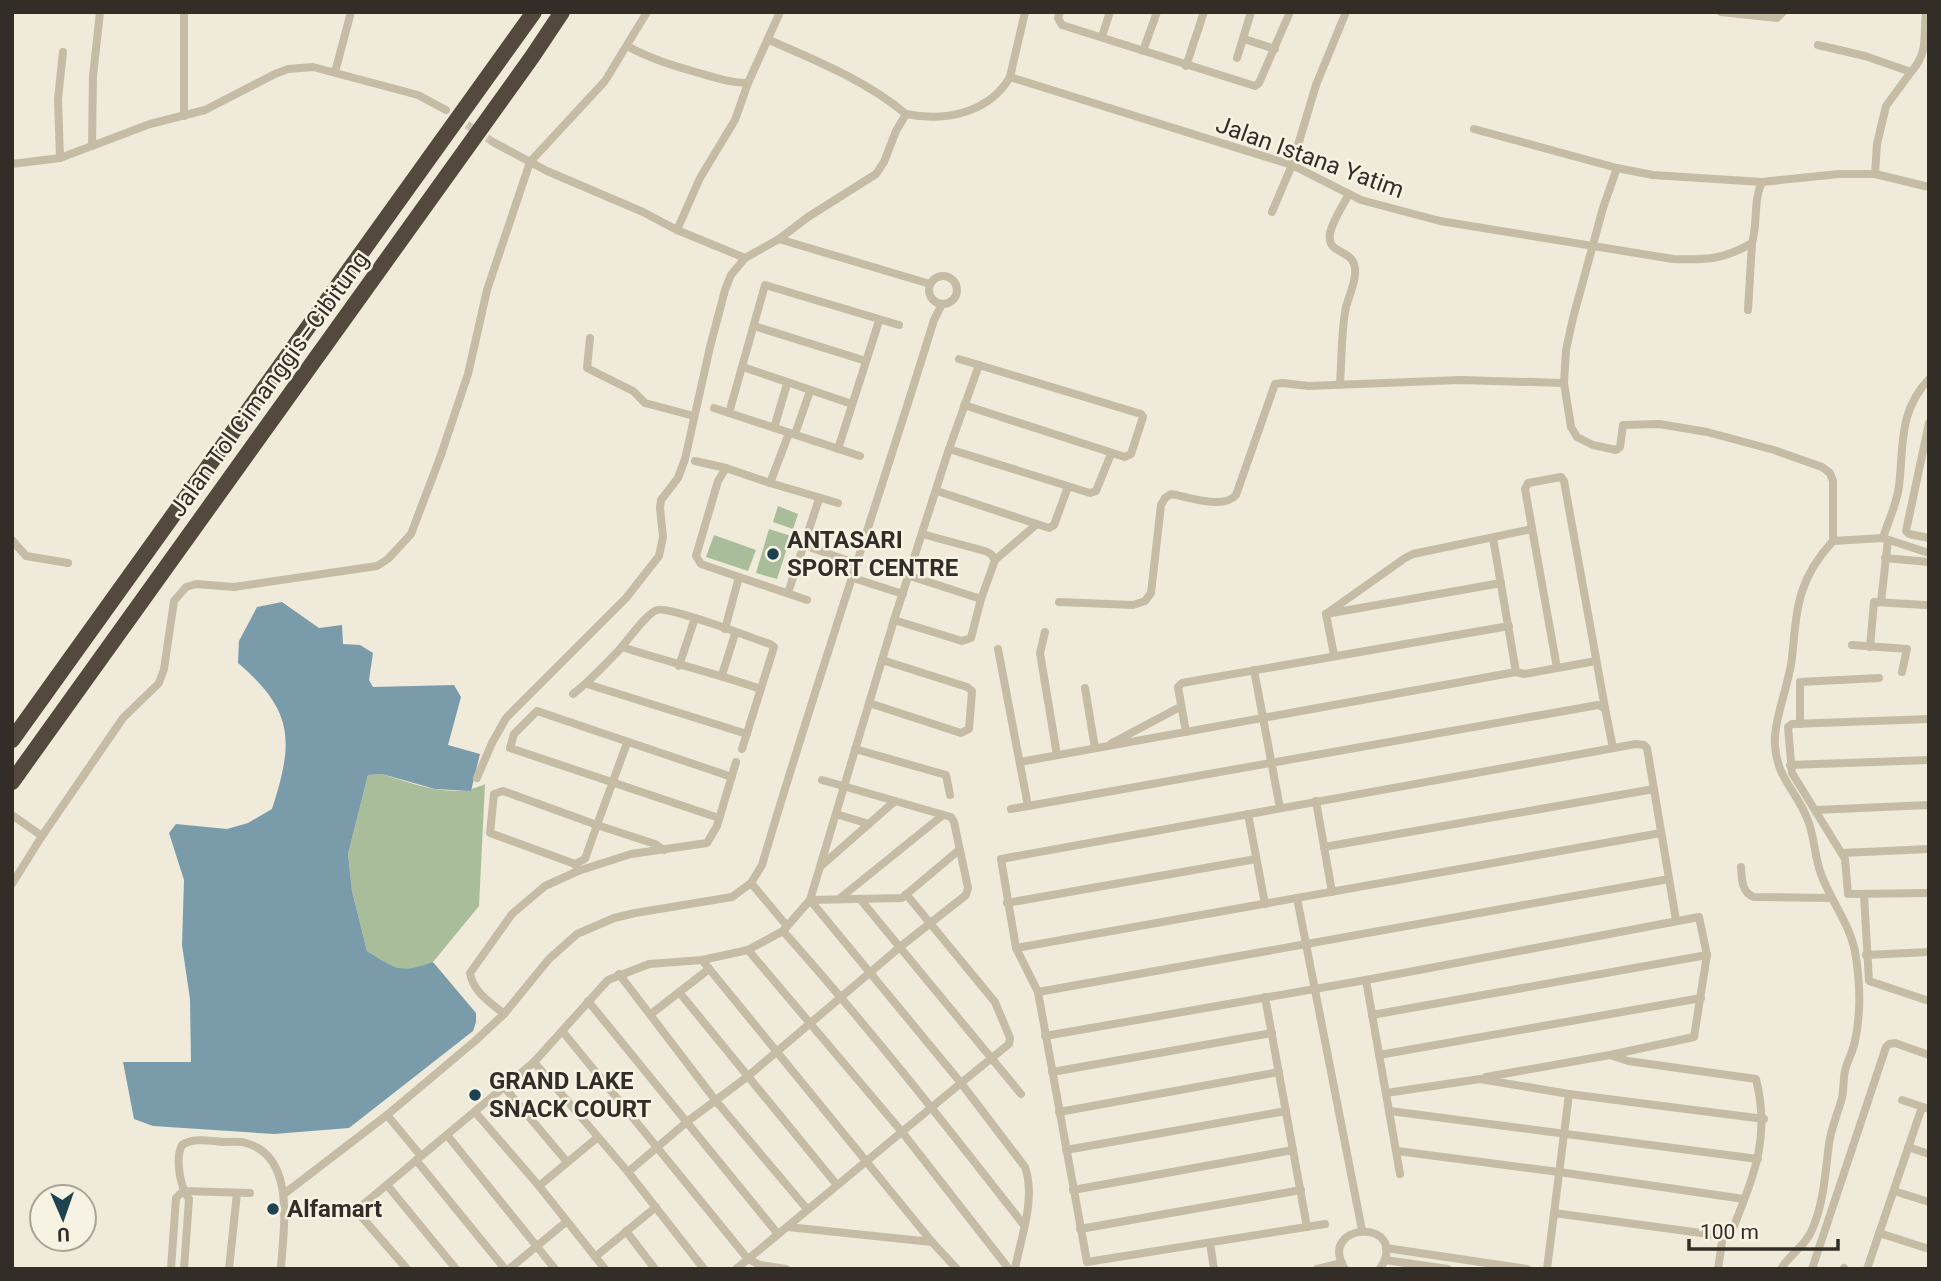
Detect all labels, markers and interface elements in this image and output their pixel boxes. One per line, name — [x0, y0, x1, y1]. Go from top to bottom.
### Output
street label: Jalan Istana Yatim — [1212, 110, 1408, 204]
street label: Jalan Tol Cimanggis–Cibitung — [163, 246, 375, 522]
place label: ANTASARI SPORT CENTRE — [787, 526, 958, 582]
marker: ANTASARI SPORT CENTRE — [765, 546, 781, 562]
place label: GRAND LAKE SNACK COURT — [489, 1067, 652, 1123]
marker: GRAND LAKE SNACK COURT — [467, 1087, 483, 1103]
north arrow — [28, 1183, 98, 1253]
place label: Alfamart — [287, 1195, 382, 1223]
marker: Alfamart — [265, 1201, 281, 1217]
scale bar — [1689, 1208, 1838, 1252]
text: 100 m — [1700, 1220, 1759, 1244]
text: U — [57, 1223, 70, 1246]

